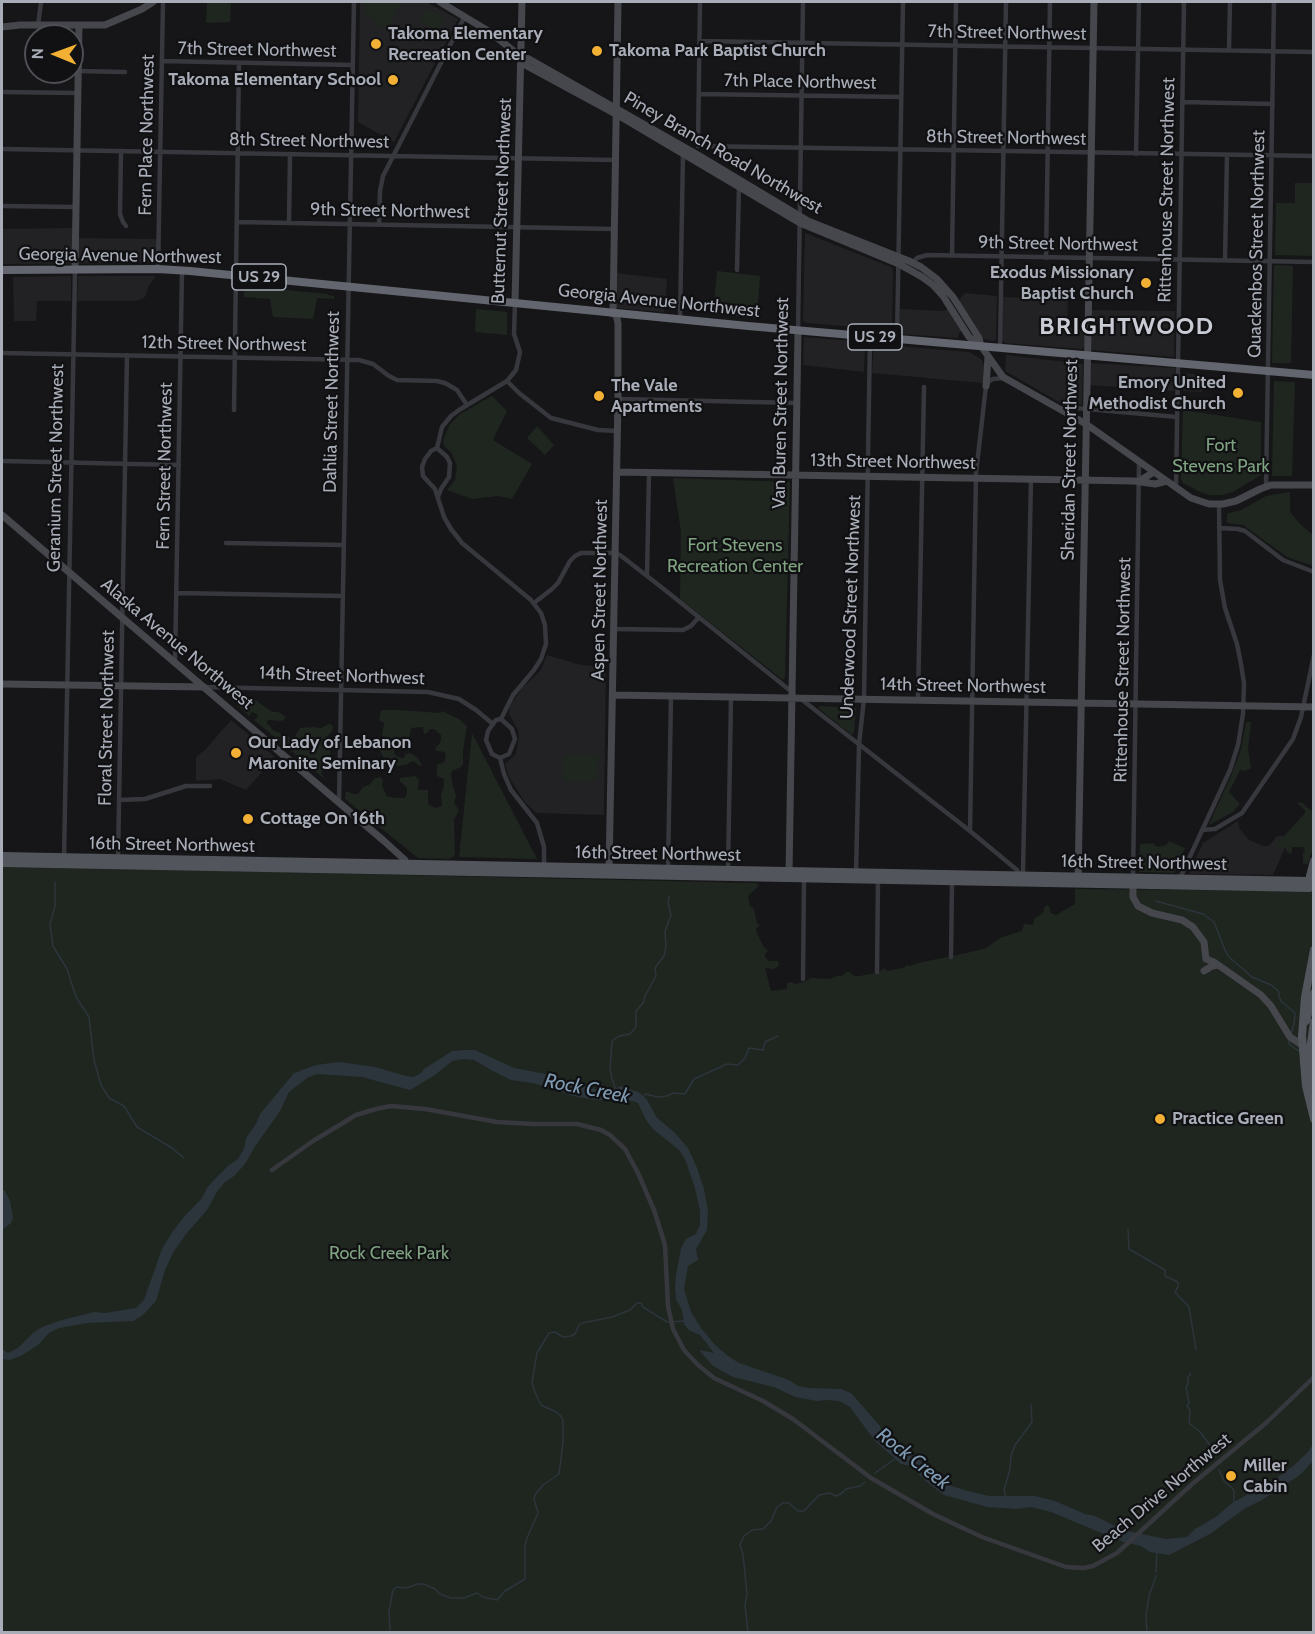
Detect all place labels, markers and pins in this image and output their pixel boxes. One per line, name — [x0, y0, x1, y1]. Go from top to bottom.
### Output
place label: Takoma Elementary Recreation Center — [388, 23, 543, 66]
marker: Takoma Elementary Recreation Center — [369, 37, 383, 51]
place label: Takoma Park Baptist Church — [609, 40, 826, 62]
marker: Takoma Park Baptist Church — [590, 44, 604, 58]
place label: Takoma Elementary School — [168, 69, 381, 91]
marker: Takoma Elementary School — [386, 73, 400, 87]
place label: Exodus Missionary Baptist Church — [990, 262, 1134, 304]
marker: Exodus Missionary Baptist Church — [1139, 276, 1153, 290]
place label: Emory United Methodist Church — [1089, 372, 1226, 415]
place label: The Vale Apartments — [611, 375, 702, 418]
marker: Emory United Methodist Church — [1231, 386, 1245, 400]
marker: The Vale Apartments — [592, 389, 606, 403]
place label: Our Lady of Lebanon Maronite Seminary — [248, 732, 411, 774]
marker: Our Lady of Lebanon Maronite Seminary — [229, 746, 243, 760]
place label: Cottage On 16th — [260, 808, 385, 830]
marker: Cottage On 16th — [241, 812, 255, 826]
place label: Practice Green — [1172, 1108, 1284, 1130]
marker: Practice Green — [1153, 1112, 1167, 1126]
place label: Miller Cabin — [1243, 1455, 1287, 1498]
marker: Miller Cabin — [1224, 1469, 1238, 1483]

